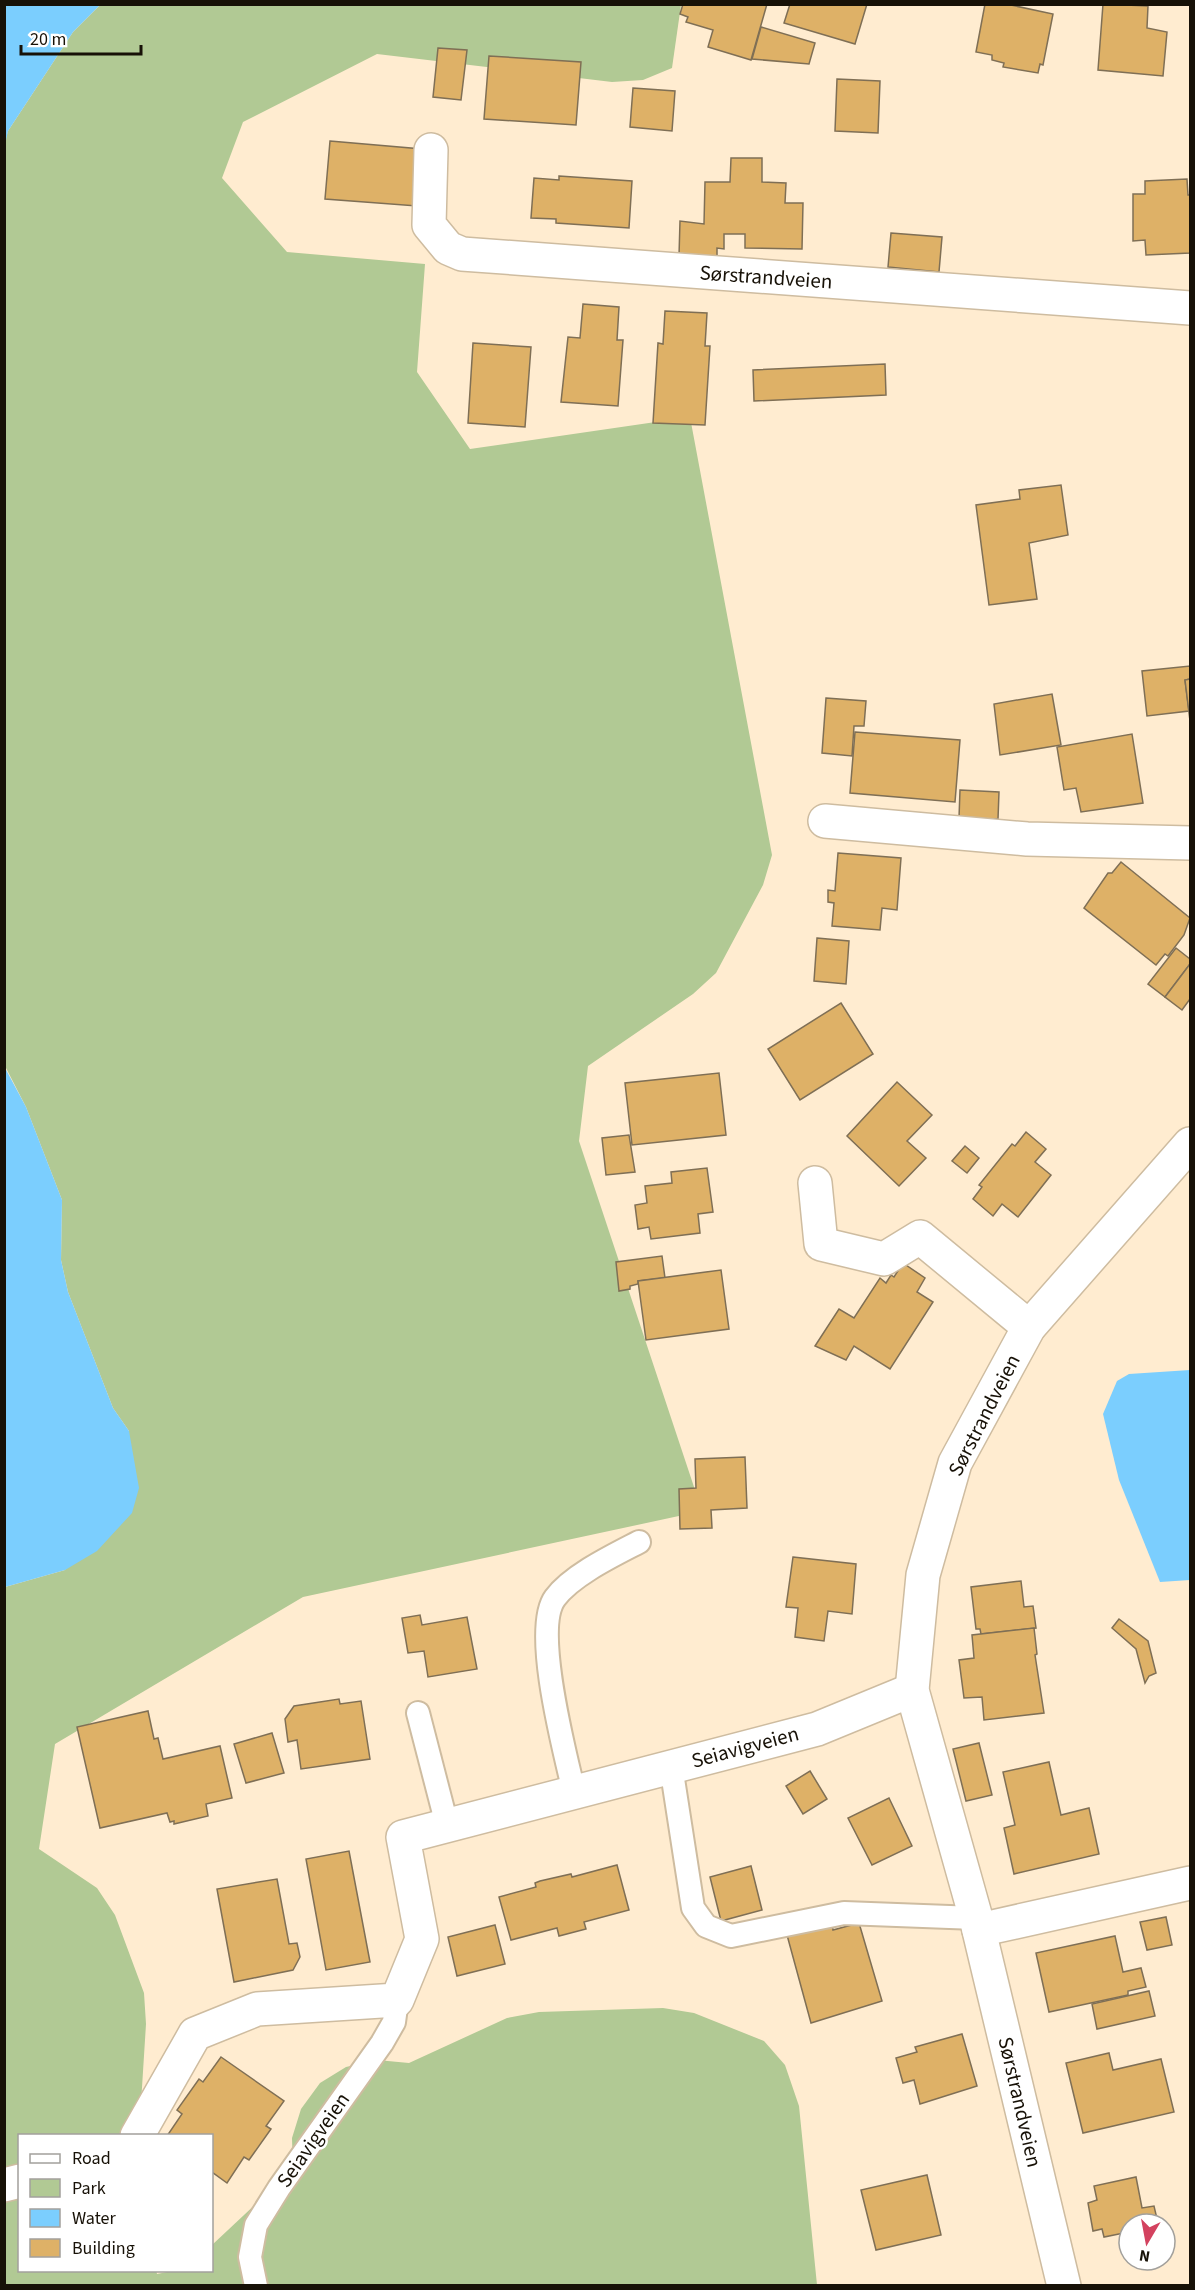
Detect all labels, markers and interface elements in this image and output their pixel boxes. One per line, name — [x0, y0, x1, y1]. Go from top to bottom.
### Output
scale bar — [21, 18, 141, 56]
text: 20 m — [30, 27, 66, 52]
street label: Sørstrandveien — [699, 257, 833, 297]
street label: Sørstrandveien — [940, 1349, 1028, 1481]
street label: Seiavigveien — [688, 1718, 802, 1776]
street label: Sørstrandveien — [990, 2034, 1050, 2170]
street label: Seiavigveien — [269, 2086, 357, 2194]
legend — [18, 2134, 213, 2272]
text: Road — [72, 2146, 111, 2171]
text: Park — [72, 2176, 106, 2201]
text: Water — [72, 2206, 116, 2231]
north arrow — [1117, 2212, 1177, 2272]
text: Building — [72, 2236, 135, 2261]
text: N — [1137, 2244, 1152, 2268]

